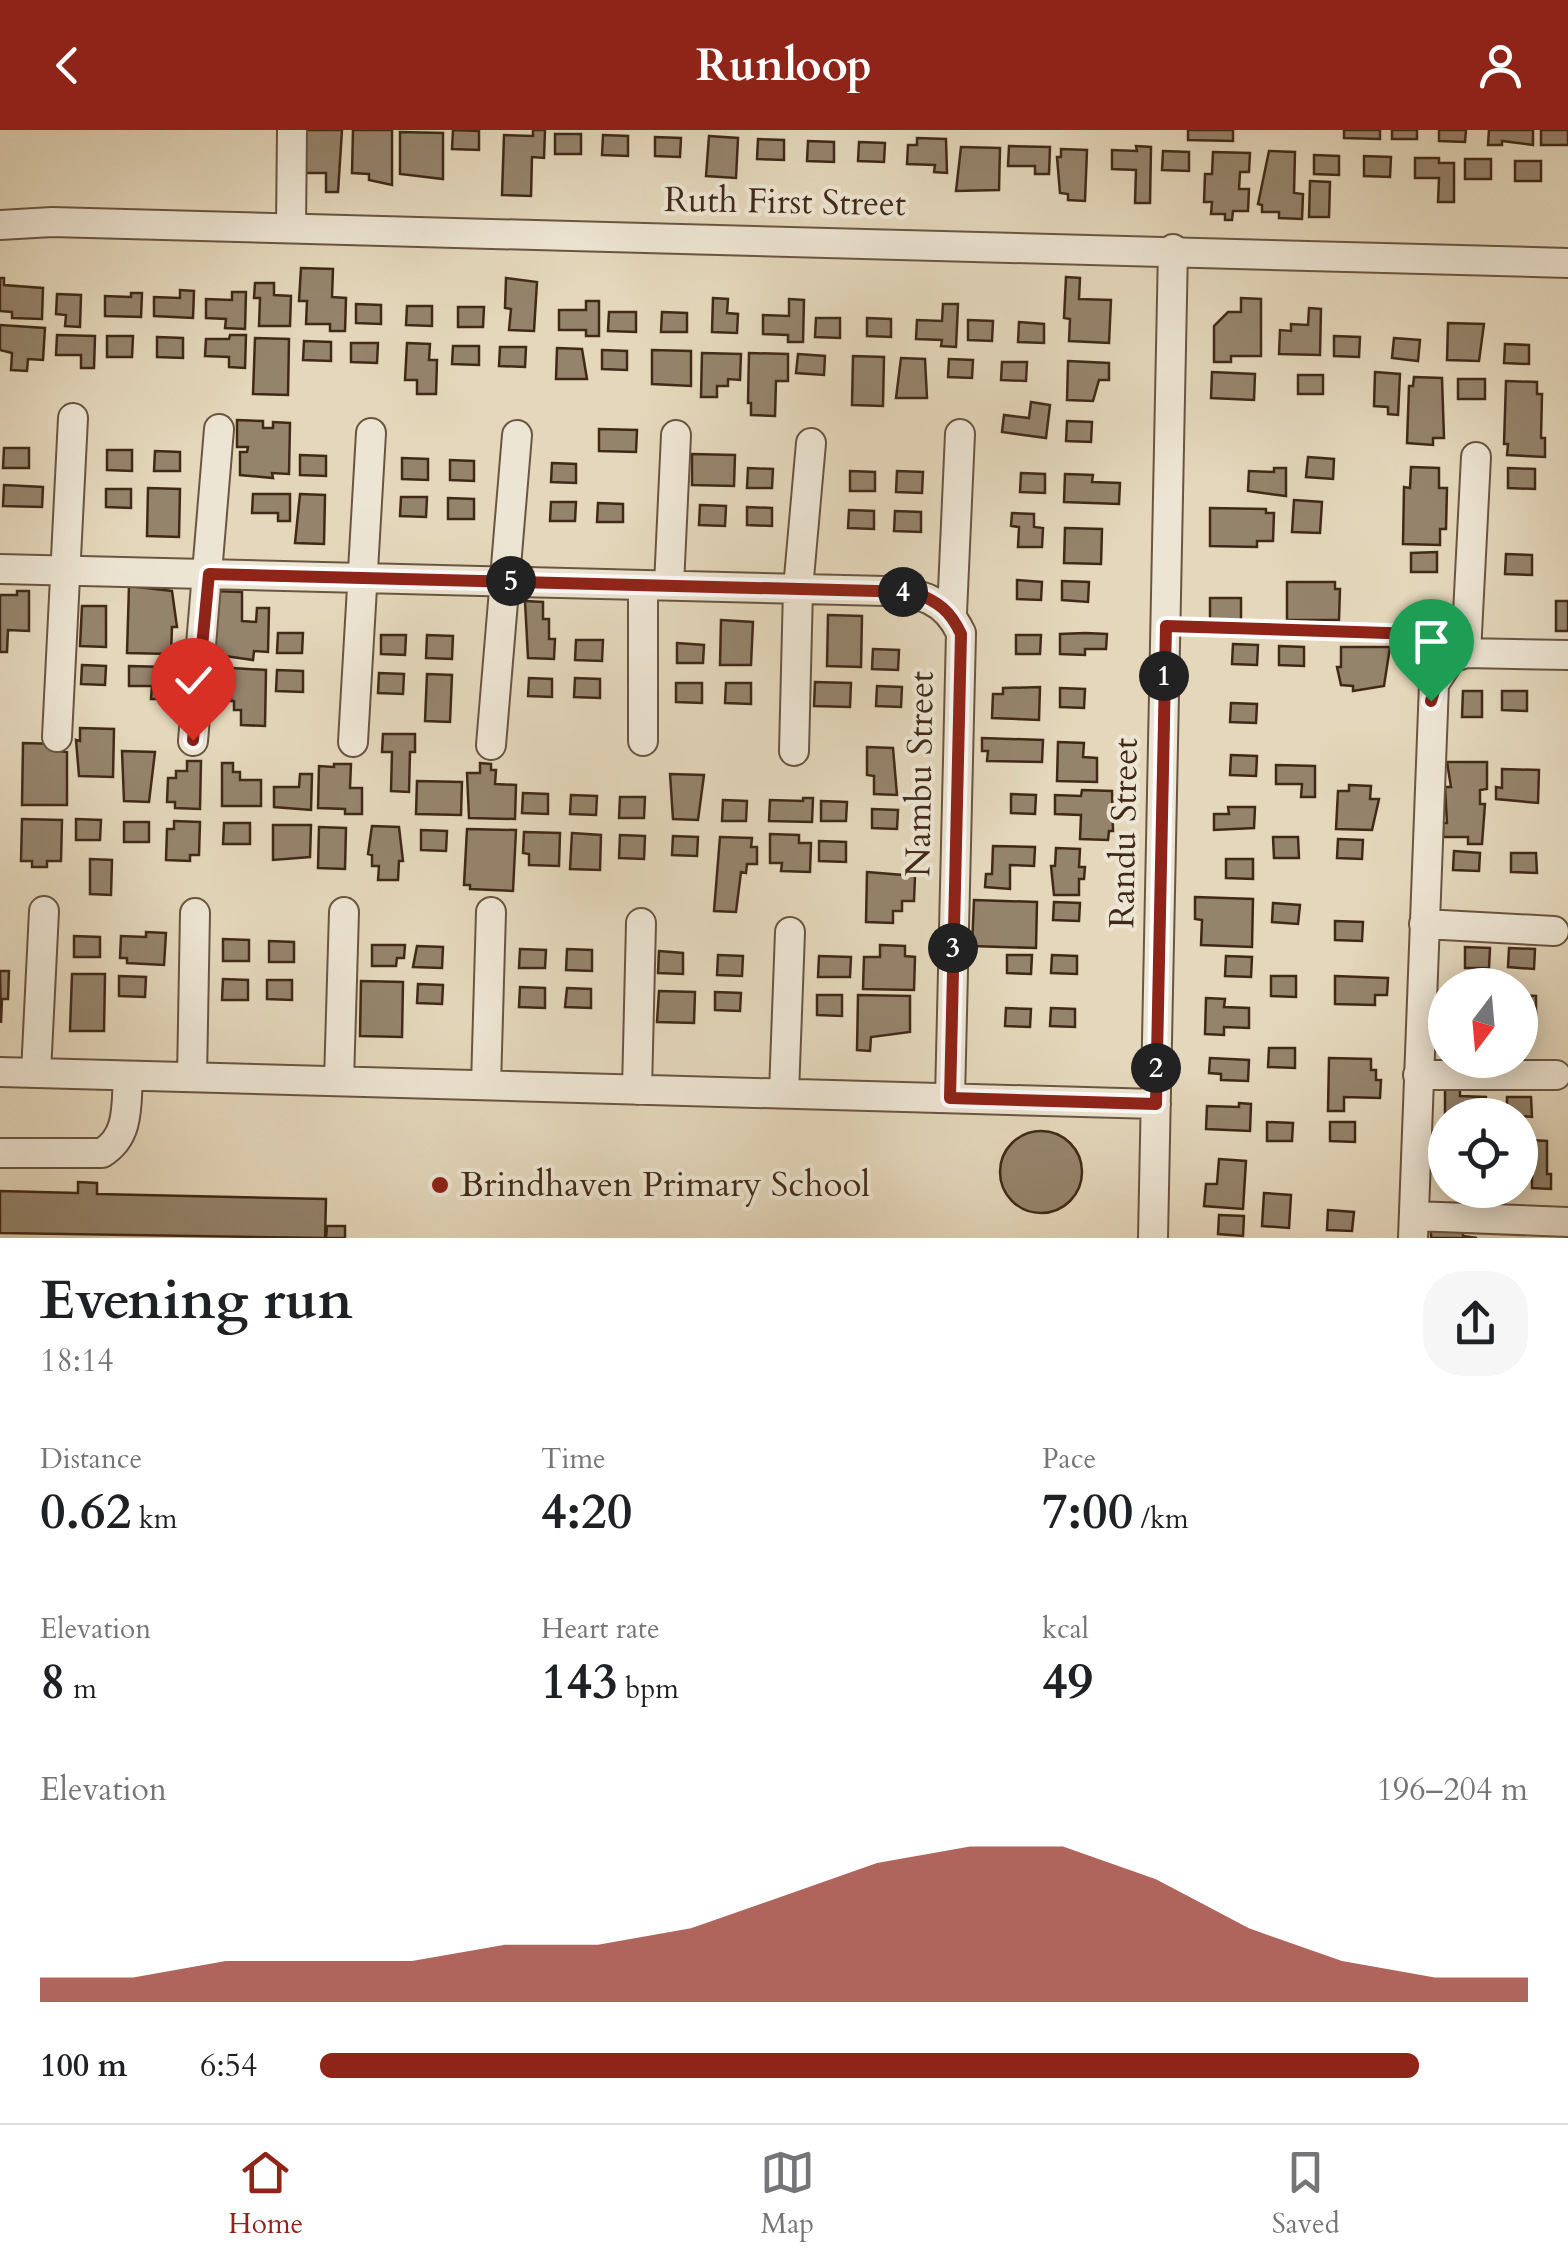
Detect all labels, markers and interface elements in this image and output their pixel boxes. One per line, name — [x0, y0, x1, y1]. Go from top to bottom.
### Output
text: Runloop — [696, 35, 872, 96]
icon: back — [40, 38, 95, 93]
icon: person — [1473, 38, 1528, 93]
street label: Ruth First Street — [664, 176, 906, 228]
pin: 5 — [486, 556, 536, 606]
text: 5 — [504, 562, 518, 600]
pin: 4 — [878, 567, 928, 617]
text: 4 — [896, 573, 910, 611]
pin — [1389, 599, 1474, 702]
icon: arrive — [1404, 614, 1459, 669]
pin — [151, 638, 236, 741]
pin: 1 — [1139, 651, 1189, 701]
icon: check — [166, 653, 221, 708]
text: 1 — [1157, 657, 1171, 695]
street label: Nambu Street — [894, 671, 946, 877]
street label: Randu Street — [1098, 737, 1150, 929]
pin: 3 — [928, 923, 978, 973]
text: 3 — [946, 929, 960, 967]
north arrow — [1428, 968, 1538, 1078]
map controls — [1428, 968, 1538, 1208]
pin: 2 — [1131, 1043, 1181, 1093]
text: 2 — [1149, 1049, 1163, 1087]
button: locate — [1428, 1098, 1538, 1208]
place label: Brindhaven Primary School — [460, 1161, 870, 1209]
marker: Brindhaven Primary School — [429, 1174, 451, 1196]
text: Evening run — [40, 1264, 353, 1338]
button: share — [1423, 1271, 1528, 1376]
text: 18:14 — [40, 1339, 114, 1383]
text: Distance — [40, 1440, 142, 1478]
text: Time — [541, 1440, 606, 1478]
text: Pace — [1042, 1440, 1096, 1478]
text: 0.62 — [40, 1478, 131, 1546]
text: 4:20 — [541, 1478, 632, 1546]
text: 7:00 — [1042, 1478, 1133, 1546]
text: km — [131, 1500, 178, 1538]
text: /km — [1133, 1500, 1189, 1538]
text: Elevation — [40, 1610, 151, 1648]
text: Heart rate — [541, 1610, 660, 1648]
text: kcal — [1042, 1610, 1089, 1648]
text: 8 — [40, 1648, 66, 1716]
text: 143 — [541, 1648, 618, 1716]
text: 49 — [1042, 1648, 1093, 1716]
text: m — [66, 1670, 97, 1708]
text: bpm — [618, 1670, 679, 1708]
text: Elevation — [40, 1768, 167, 1812]
text: 196–204 m — [1376, 1768, 1528, 1812]
text: 100 m — [40, 2044, 127, 2088]
text: 6:54 — [200, 2044, 257, 2088]
tab: Home — [228, 2145, 303, 2243]
tab: Map — [760, 2145, 815, 2243]
tab: Saved — [1272, 2145, 1340, 2243]

